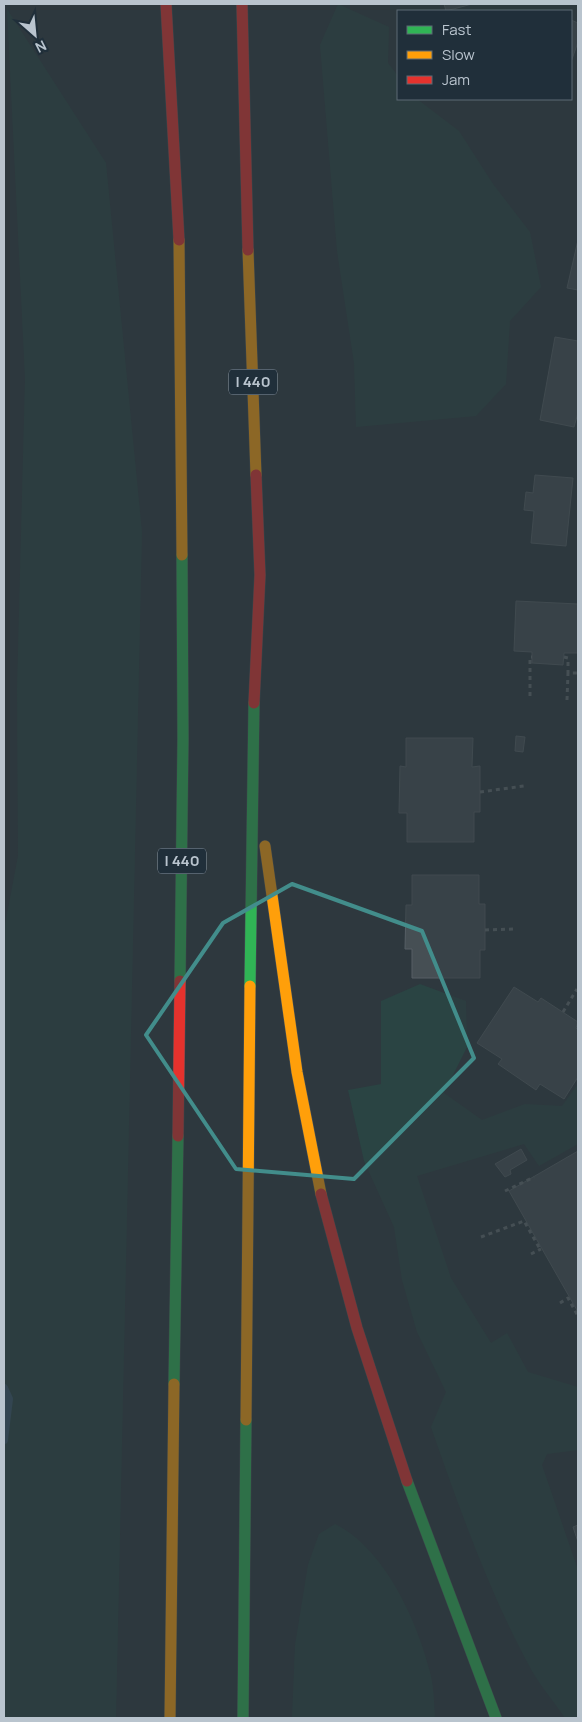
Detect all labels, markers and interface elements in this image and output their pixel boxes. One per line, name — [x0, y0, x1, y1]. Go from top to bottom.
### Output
north arrow — [10, 10, 60, 60]
legend — [397, 10, 572, 100]
text: Fast — [442, 19, 471, 40]
text: N — [32, 36, 50, 58]
text: Slow — [442, 44, 475, 65]
text: Jam — [442, 69, 470, 90]
road number: I 440 — [229, 370, 277, 394]
road number: I 440 — [158, 848, 206, 874]

